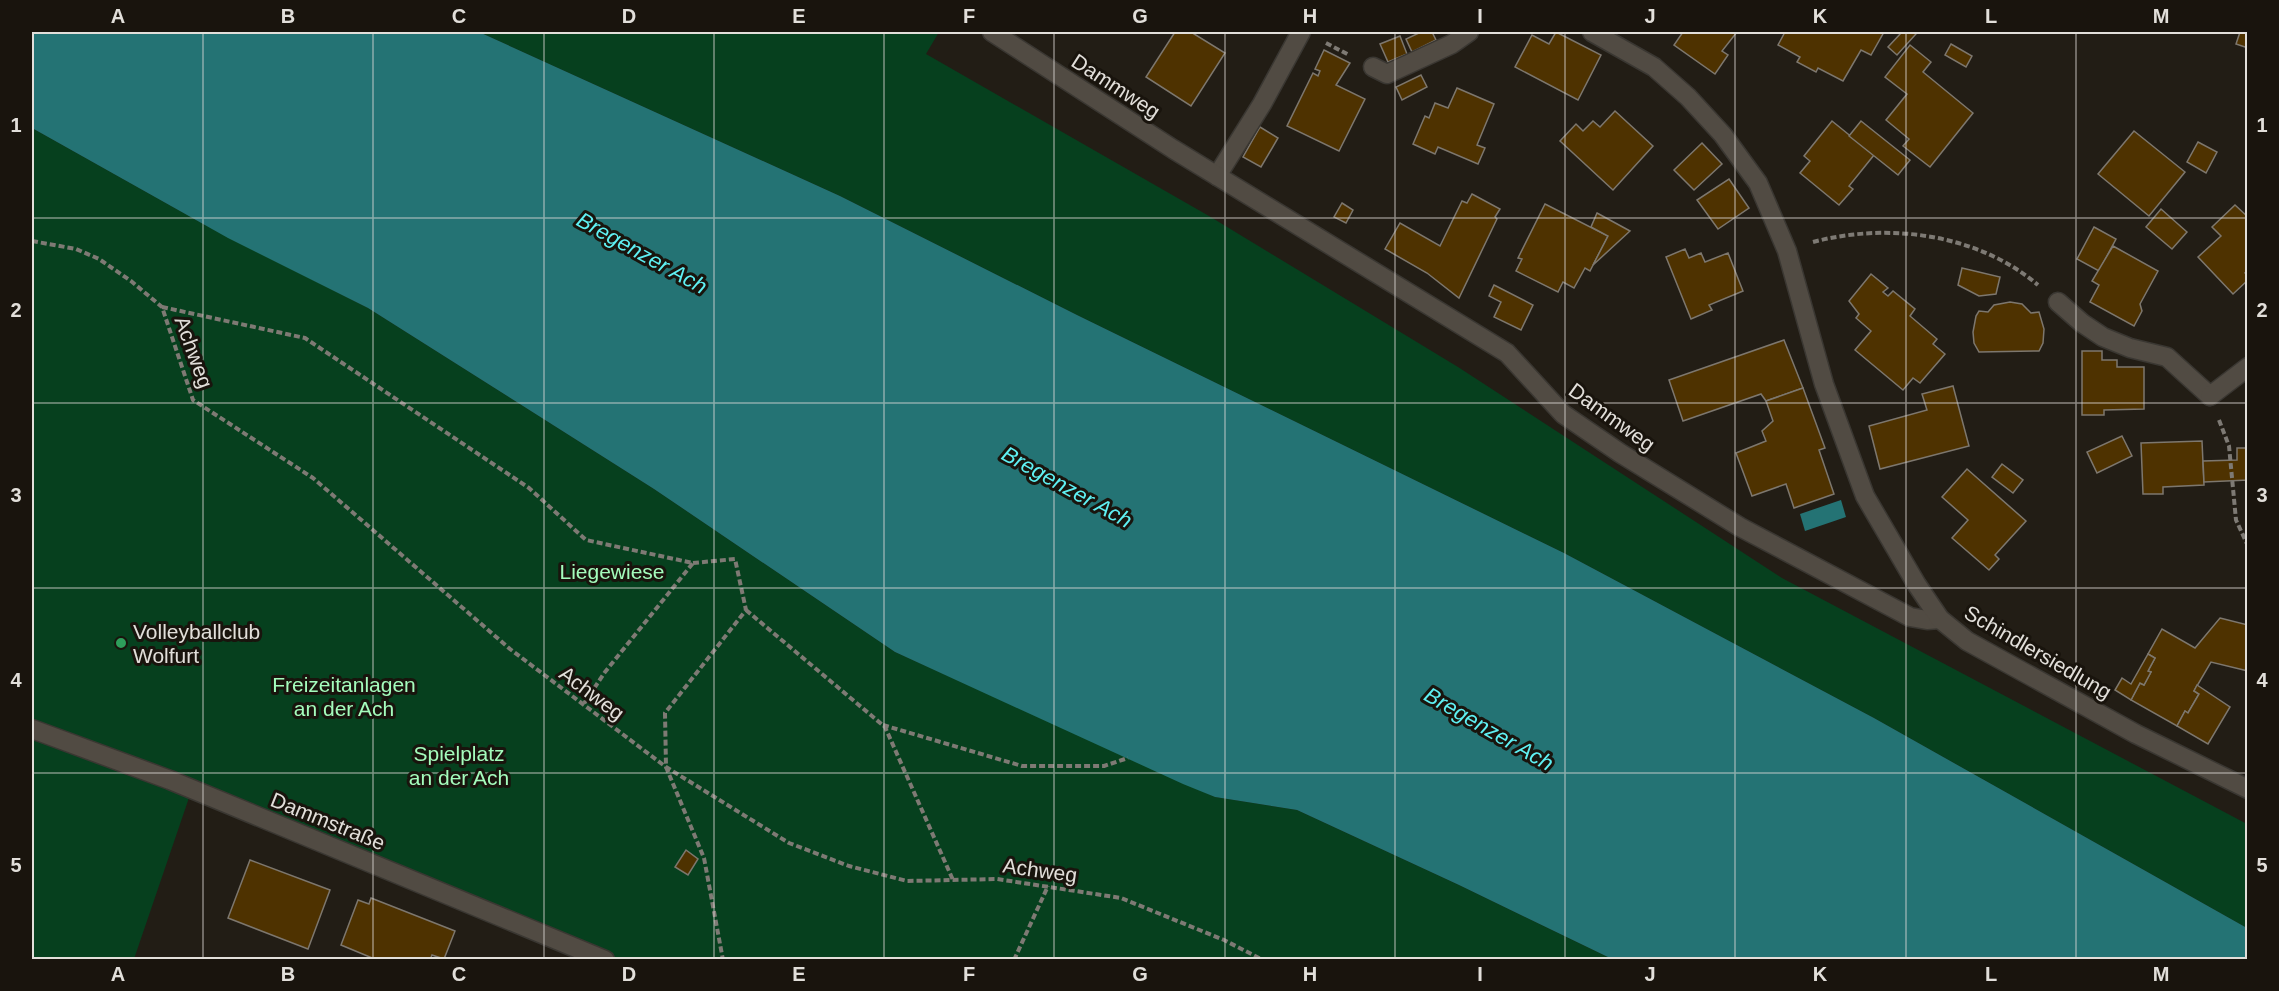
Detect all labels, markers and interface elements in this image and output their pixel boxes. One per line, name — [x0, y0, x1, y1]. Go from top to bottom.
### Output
text: A — [111, 5, 125, 27]
text: B — [281, 5, 295, 27]
text: C — [452, 5, 466, 27]
text: D — [622, 5, 636, 27]
text: E — [792, 5, 806, 27]
text: F — [963, 5, 975, 27]
text: G — [1132, 5, 1148, 27]
text: H — [1303, 5, 1317, 27]
text: I — [1477, 5, 1483, 27]
text: J — [1644, 5, 1656, 27]
text: K — [1813, 5, 1828, 27]
text: L — [1985, 5, 1997, 27]
text: M — [2153, 5, 2169, 27]
street label: Dammweg — [1068, 49, 1164, 123]
text: 1 — [10, 114, 22, 136]
text: 1 — [2256, 114, 2268, 136]
water label: Bregenzer Ach — [573, 207, 711, 299]
text: 2 — [10, 299, 22, 321]
text: 2 — [2256, 299, 2268, 321]
street label: Achweg — [170, 313, 218, 391]
street label: Dammweg — [1565, 378, 1659, 456]
water label: Bregenzer Ach — [998, 441, 1136, 533]
text: 3 — [10, 484, 22, 506]
text: 3 — [2256, 484, 2268, 506]
park label: Liegewiese — [559, 560, 665, 583]
street label: Schindlersiedlung — [1960, 601, 2116, 703]
place label: Volleyballclub Wolfurt — [133, 620, 260, 667]
marker: Volleyballclub Wolfurt — [114, 636, 128, 650]
street label: Achweg — [555, 661, 629, 725]
text: 4 — [10, 669, 22, 691]
text: 4 — [2256, 669, 2268, 691]
park label: Freizeitanlagen an der Ach — [272, 673, 416, 720]
water label: Bregenzer Ach — [1420, 682, 1558, 776]
park label: Spielplatz an der Ach — [409, 742, 509, 789]
street label: Dammstraße — [267, 788, 389, 854]
street label: Achweg — [1001, 853, 1079, 887]
text: 5 — [10, 854, 22, 876]
text: 5 — [2256, 854, 2268, 876]
text: A — [111, 963, 125, 985]
text: B — [281, 963, 295, 985]
text: C — [452, 963, 466, 985]
text: D — [622, 963, 636, 985]
text: E — [792, 963, 806, 985]
text: F — [963, 963, 975, 985]
text: G — [1132, 963, 1148, 985]
text: H — [1303, 963, 1317, 985]
text: I — [1477, 963, 1483, 985]
text: J — [1644, 963, 1656, 985]
text: K — [1813, 963, 1828, 985]
text: L — [1985, 963, 1997, 985]
text: M — [2153, 963, 2169, 985]

